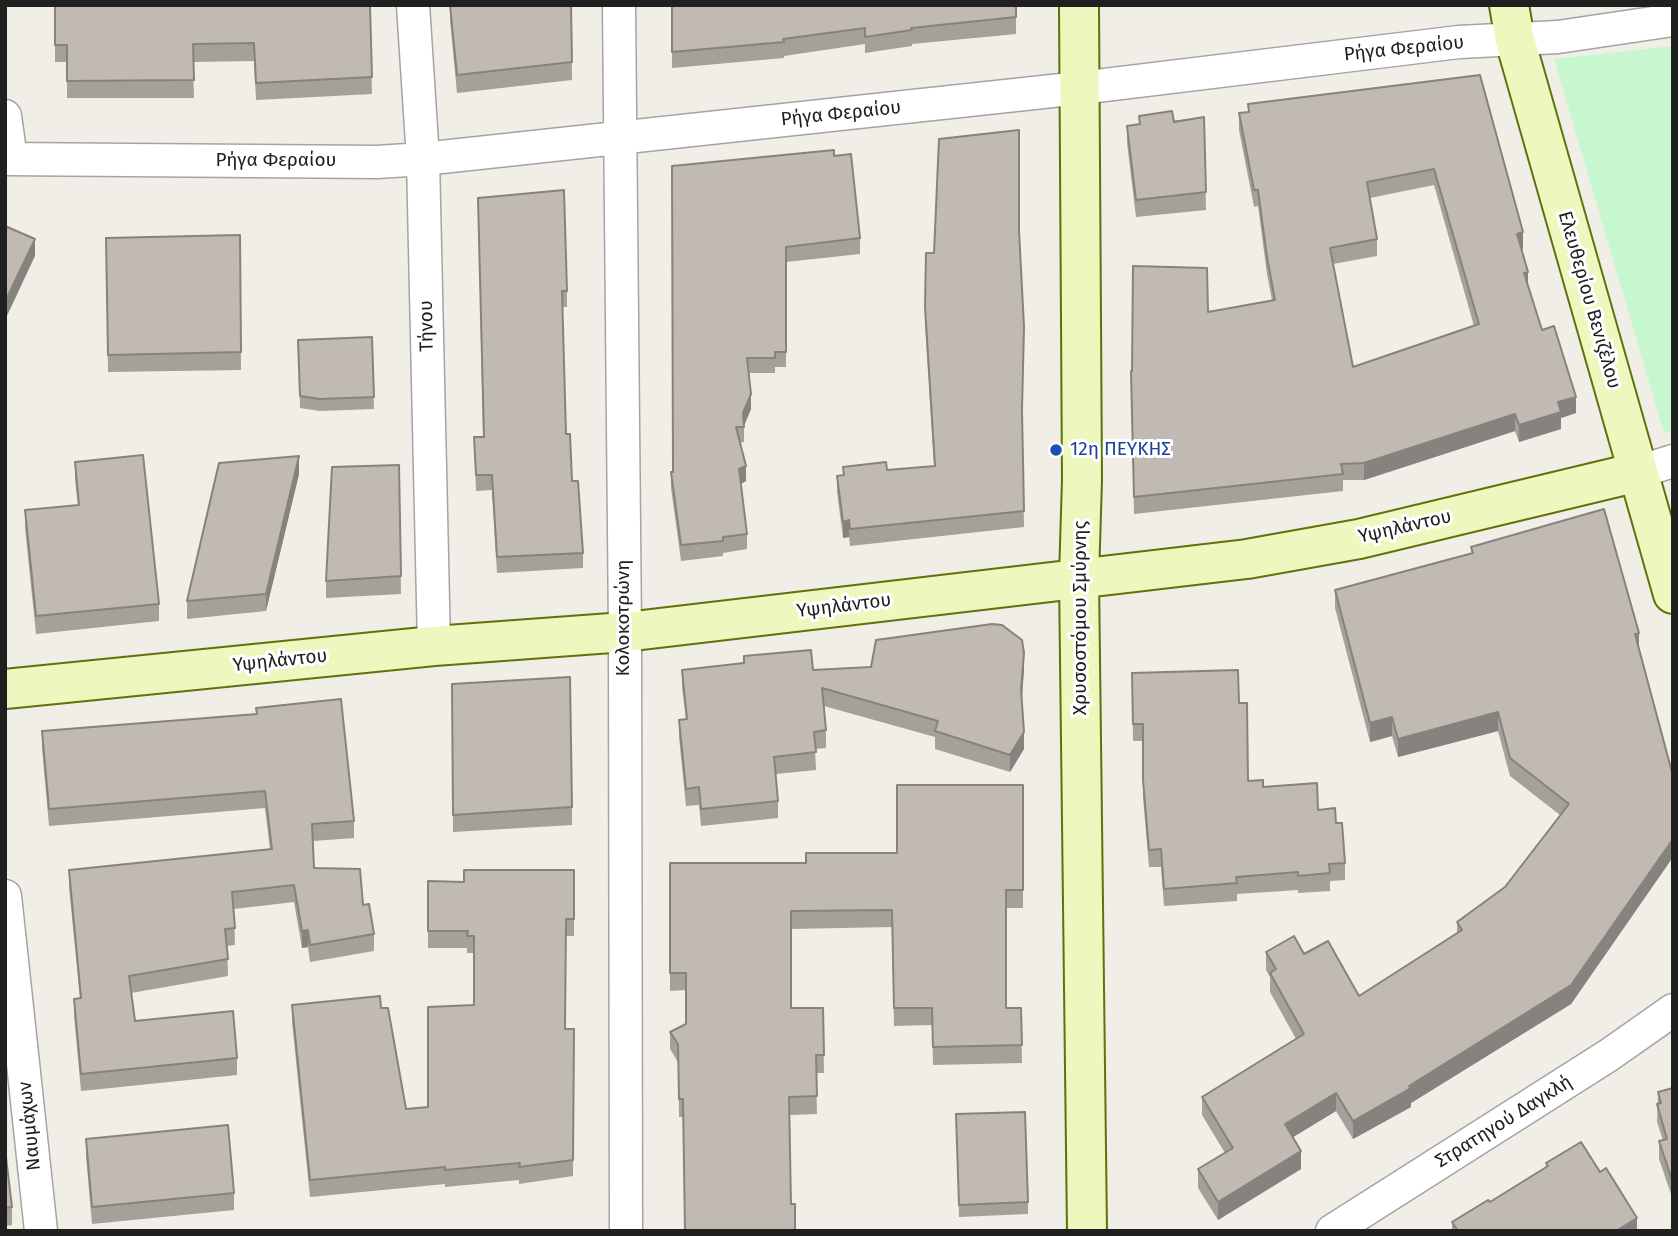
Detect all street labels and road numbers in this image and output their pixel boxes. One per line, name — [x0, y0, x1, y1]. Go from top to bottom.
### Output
street label: Ρήγα Φεραίου — [1343, 31, 1465, 67]
street label: Ρήγα Φεραίου — [780, 96, 902, 132]
street label: Ρήγα Φεραίου — [216, 150, 336, 172]
street label: Ελευθερίου Βενιζέλου — [1553, 209, 1625, 391]
street label: Τήνου — [415, 300, 439, 352]
street label: Υψηλάντου — [1356, 505, 1454, 549]
street label: Χρυσοστόμου Σμύρνης — [1070, 521, 1092, 715]
street label: Κολοκοτρώνη — [613, 560, 635, 676]
street label: Υψηλάντου — [796, 589, 892, 623]
street label: Υψηλάντου — [232, 645, 328, 677]
street label: Στρατηγού Δαγκλή — [1432, 1071, 1576, 1173]
street label: Ναυμάχων — [14, 1080, 46, 1172]

